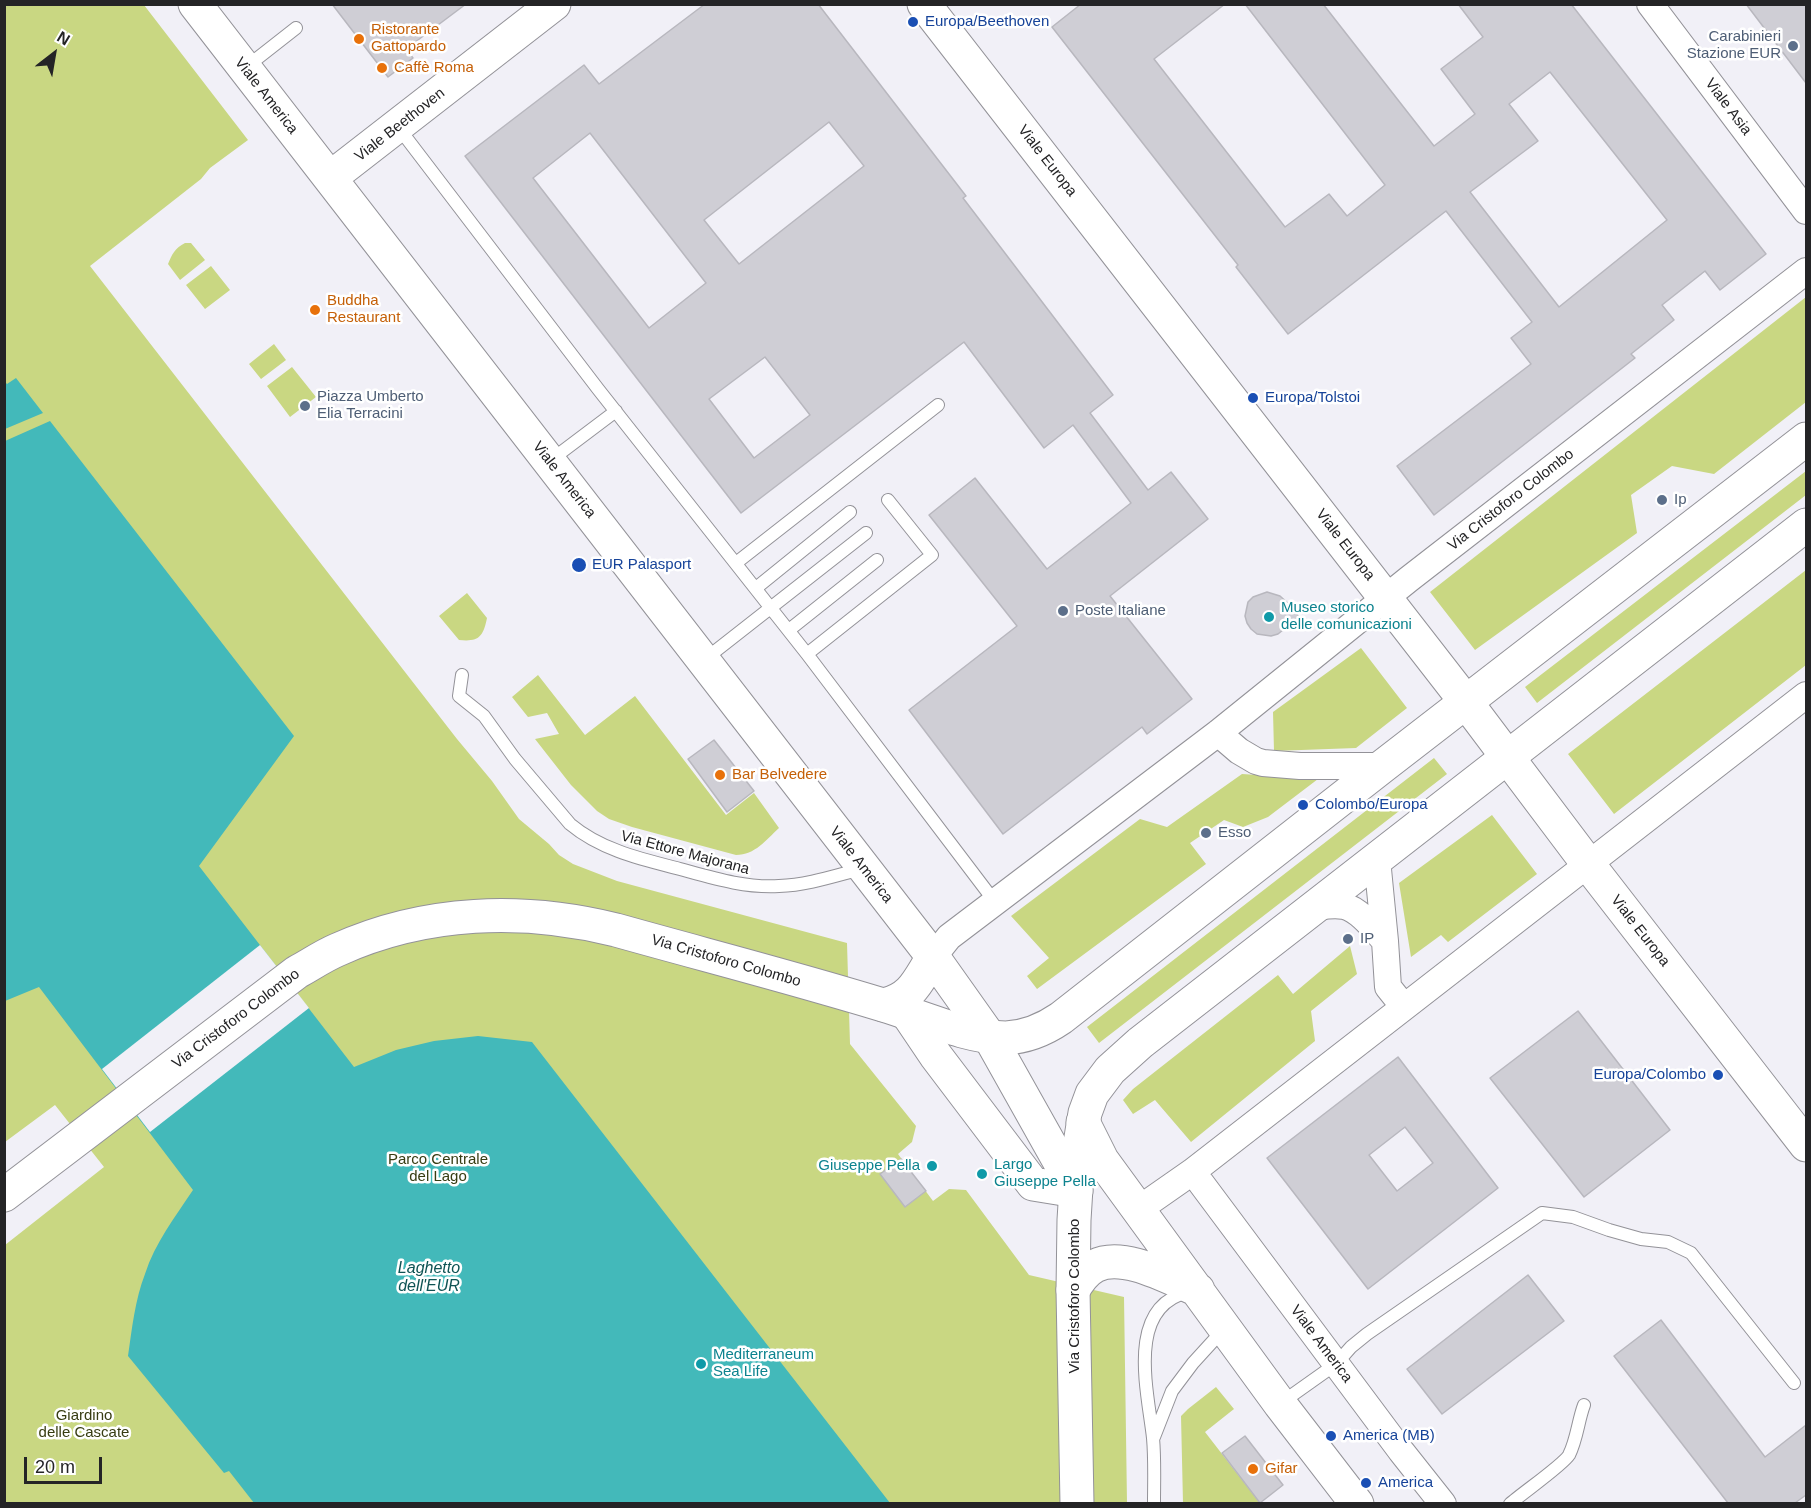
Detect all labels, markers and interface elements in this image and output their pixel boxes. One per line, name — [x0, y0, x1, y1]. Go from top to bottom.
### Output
place label: Europa/Beethoven — [925, 13, 1049, 31]
marker: Europa/Beethoven — [906, 15, 920, 29]
place label: Ristorante Gattopardo — [371, 21, 446, 56]
north arrow — [24, 24, 84, 84]
text: N — [54, 28, 73, 48]
place label: Carabinieri Stazione EUR — [1687, 28, 1781, 63]
marker: Ristorante Gattopardo — [352, 32, 366, 46]
marker: Carabinieri Stazione EUR — [1786, 39, 1800, 53]
street label: Viale America — [231, 54, 301, 138]
place label: Caffè Roma — [394, 59, 474, 77]
marker: Caffè Roma — [375, 61, 389, 75]
street label: Viale Asia — [1701, 75, 1755, 139]
street label: Viale Beethoven — [352, 84, 448, 166]
street label: Viale Europa — [1014, 122, 1080, 200]
place label: Buddha Restaurant — [327, 292, 400, 327]
marker: Buddha Restaurant — [308, 303, 322, 317]
place label: Piazza Umberto Elia Terracini — [317, 388, 424, 423]
place label: Europa/Tolstoi — [1265, 389, 1360, 407]
marker: Europa/Tolstoi — [1246, 391, 1260, 405]
marker: Piazza Umberto Elia Terracini — [298, 399, 312, 413]
street label: Viale America — [529, 438, 599, 522]
street label: Via Cristoforo Colombo — [1444, 445, 1578, 555]
place label: Ip — [1674, 491, 1687, 509]
marker: Ip — [1655, 493, 1669, 507]
street label: Viale Europa — [1312, 506, 1378, 584]
marker: EUR Palasport — [570, 556, 588, 574]
place label: EUR Palasport — [592, 556, 691, 574]
place label: Museo storico delle comunicazioni — [1281, 599, 1412, 634]
place label: Poste Italiane — [1075, 602, 1166, 620]
marker: Poste Italiane — [1056, 604, 1070, 618]
marker: Museo storico delle comunicazioni — [1262, 610, 1276, 624]
place label: Bar Belvedere — [732, 766, 827, 784]
marker: Bar Belvedere — [713, 768, 727, 782]
place label: Colombo/Europa — [1315, 796, 1428, 814]
marker: Colombo/Europa — [1296, 798, 1310, 812]
street label: Viale America — [826, 823, 896, 907]
place label: Esso — [1218, 824, 1251, 842]
marker: Esso — [1199, 826, 1213, 840]
street label: Via Ettore Majorana — [619, 827, 751, 879]
street label: Viale Europa — [1607, 892, 1673, 970]
place label: IP — [1360, 930, 1374, 948]
street label: Via Cristoforo Colombo — [649, 931, 803, 991]
marker: IP — [1341, 932, 1355, 946]
street label: Via Cristoforo Colombo — [169, 965, 303, 1073]
place label: Europa/Colombo — [1593, 1066, 1706, 1084]
marker: Europa/Colombo — [1711, 1068, 1725, 1082]
park label: Parco Centrale del Lago — [388, 1151, 488, 1186]
place label: Largo Giuseppe Pella — [994, 1156, 1096, 1191]
place label: Giuseppe Pella — [818, 1157, 920, 1175]
marker: Giuseppe Pella — [925, 1159, 939, 1173]
marker: Largo Giuseppe Pella — [975, 1167, 989, 1181]
street label: Via Cristoforo Colombo — [1066, 1219, 1084, 1373]
water label: Laghetto dell'EUR — [398, 1259, 460, 1297]
street label: Viale America — [1286, 1302, 1356, 1386]
place label: Mediterraneum Sea Life — [713, 1346, 814, 1381]
marker: Mediterraneum Sea Life — [694, 1357, 708, 1371]
park label: Giardino delle Cascate — [39, 1407, 129, 1442]
place label: America (MB) — [1343, 1427, 1435, 1445]
marker: America (MB) — [1324, 1429, 1338, 1443]
scale bar — [27, 1445, 105, 1483]
text: 20 m — [35, 1457, 75, 1477]
place label: Gifar — [1265, 1460, 1298, 1478]
marker: Gifar — [1246, 1462, 1260, 1476]
place label: America — [1378, 1474, 1433, 1492]
marker: America — [1359, 1476, 1373, 1490]

